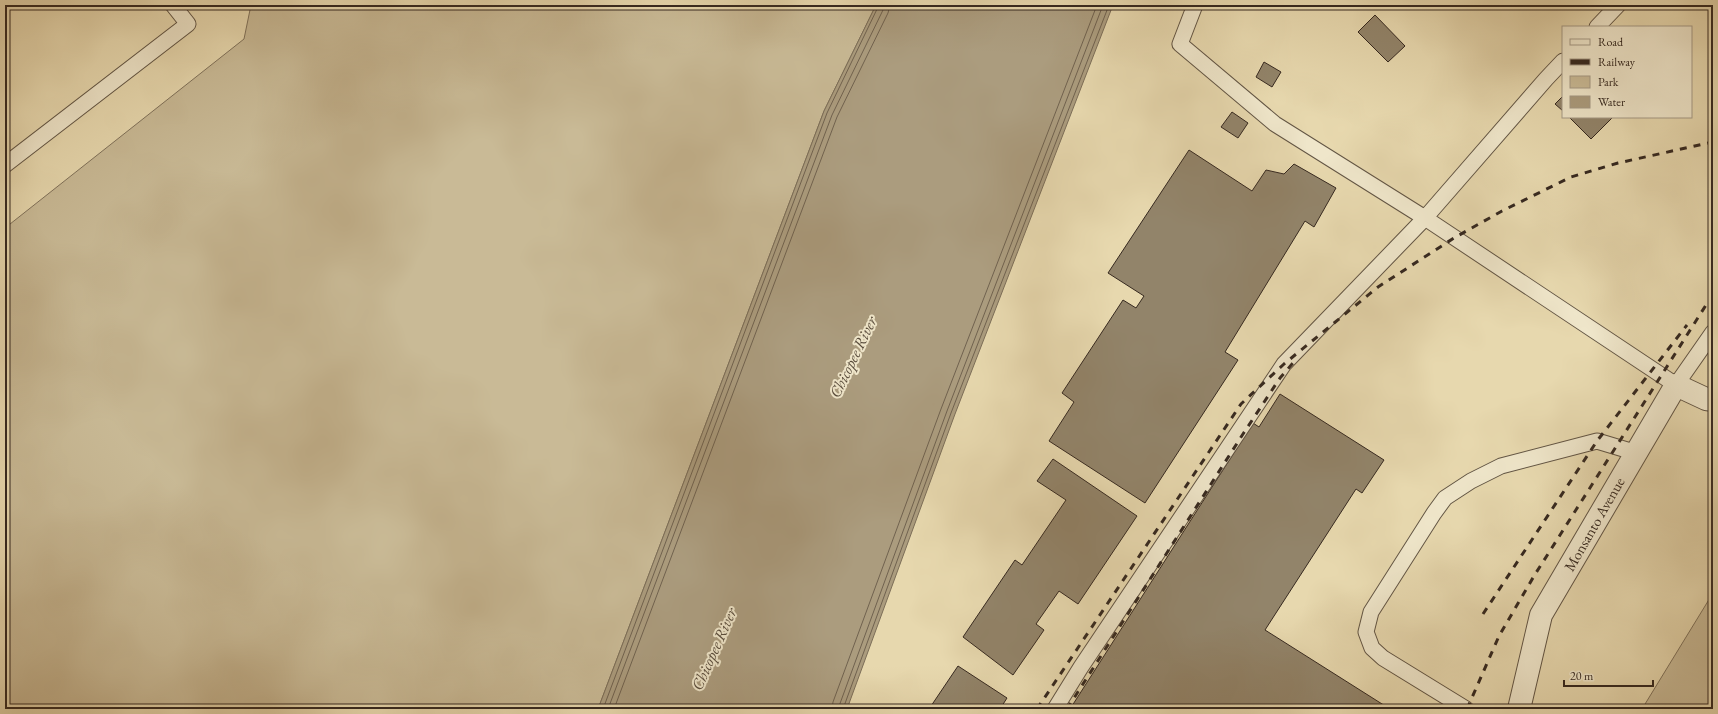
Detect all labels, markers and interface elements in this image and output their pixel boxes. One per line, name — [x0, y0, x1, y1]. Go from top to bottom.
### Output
legend — [1562, 26, 1692, 118]
text: Road — [1598, 34, 1624, 50]
text: Railway — [1598, 54, 1636, 70]
text: Park — [1598, 74, 1619, 90]
text: Water — [1598, 94, 1625, 110]
water label: Chicopee River — [824, 312, 882, 401]
street label: Monsanto Avenue — [1559, 473, 1629, 574]
water label: Chicopee River — [686, 604, 742, 693]
scale bar — [1564, 662, 1653, 688]
text: 20 m — [1570, 668, 1594, 684]

